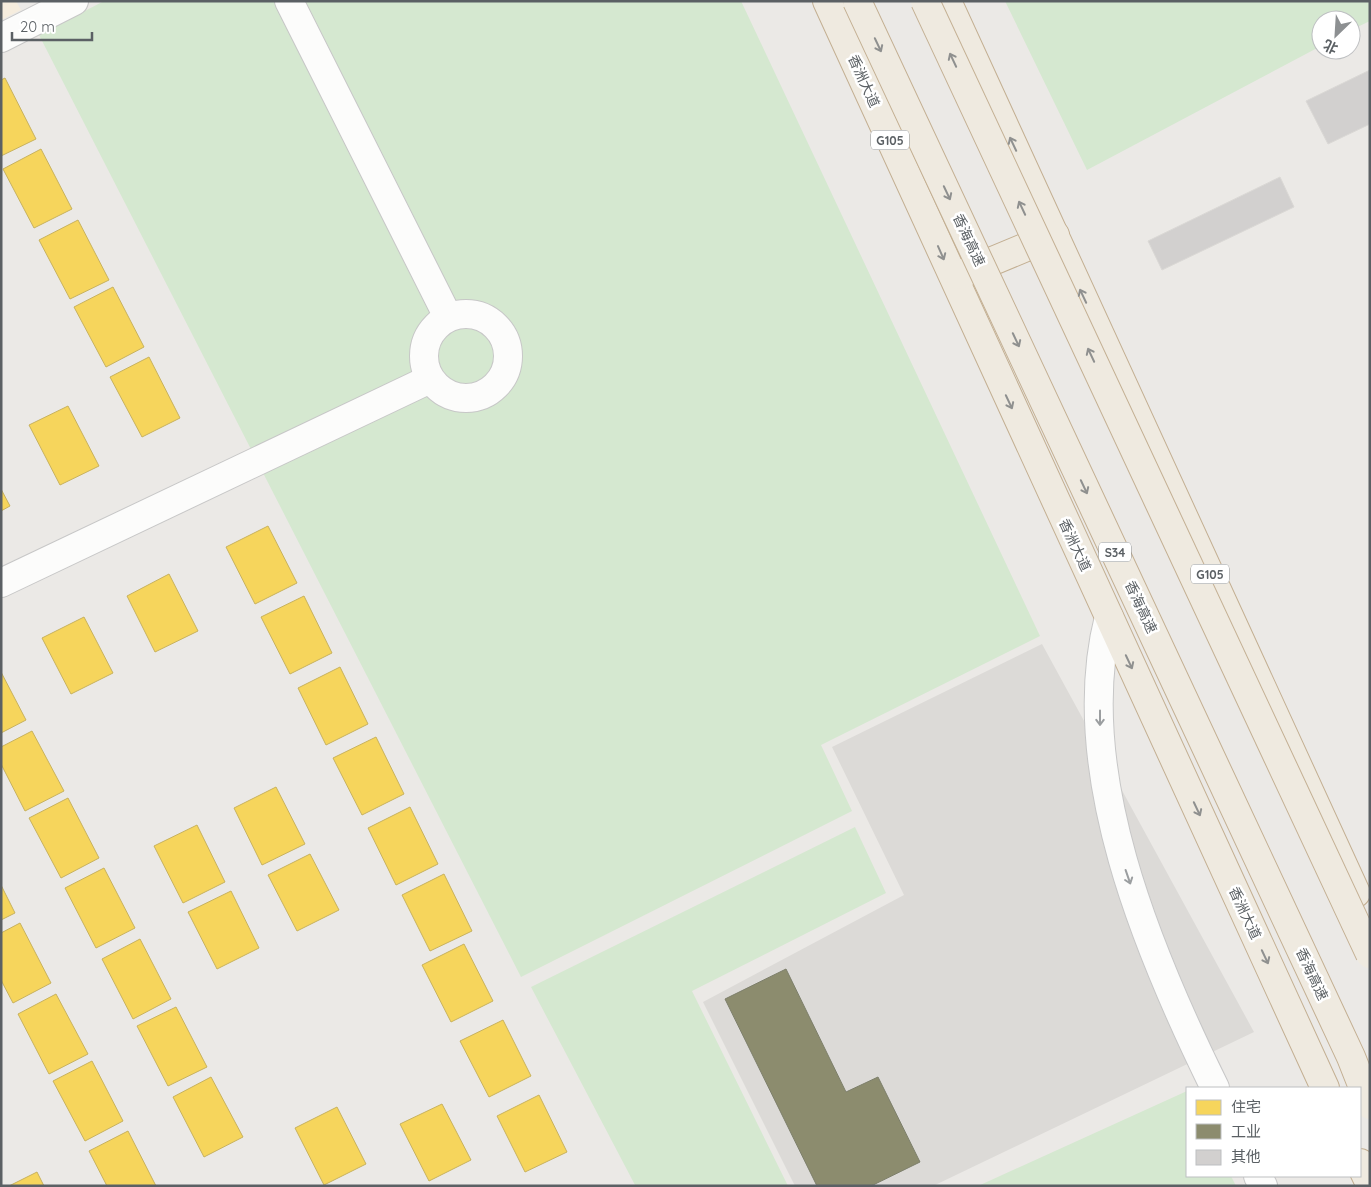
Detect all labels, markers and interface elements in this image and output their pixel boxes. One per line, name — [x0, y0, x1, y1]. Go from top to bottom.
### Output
scale bar — [12, 10, 92, 42]
north arrow — [1311, 10, 1361, 60]
text: 20 m — [20, 17, 55, 36]
text: 北 — [1320, 36, 1341, 58]
one-way arrow — [873, 37, 883, 52]
street label: 香洲大道 — [844, 52, 884, 110]
one-way arrow — [948, 53, 958, 68]
road number: G105 — [871, 130, 909, 150]
one-way arrow — [1007, 137, 1017, 152]
one-way arrow — [942, 185, 952, 200]
one-way arrow — [1016, 201, 1026, 216]
street label: 香海高速 — [949, 211, 989, 269]
one-way arrow — [937, 245, 947, 260]
one-way arrow — [1078, 289, 1087, 304]
one-way arrow — [1011, 332, 1021, 347]
one-way arrow — [1085, 348, 1095, 363]
one-way arrow — [1005, 394, 1015, 409]
one-way arrow — [1080, 479, 1090, 494]
street label: 香洲大道 — [1055, 516, 1095, 574]
road number: S34 — [1099, 542, 1131, 562]
road number: G105 — [1191, 564, 1229, 584]
street label: 香海高速 — [1121, 578, 1161, 636]
one-way arrow — [1125, 654, 1134, 669]
one-way arrow — [1095, 710, 1104, 726]
one-way arrow — [1193, 801, 1202, 816]
one-way arrow — [1124, 869, 1133, 885]
street label: 香洲大道 — [1225, 884, 1265, 942]
street label: 香海高速 — [1292, 945, 1332, 1003]
one-way arrow — [1261, 949, 1270, 964]
legend — [1186, 1087, 1361, 1177]
text: 住宅 — [1231, 1097, 1261, 1116]
text: 工业 — [1231, 1122, 1261, 1141]
text: 其他 — [1231, 1147, 1261, 1166]

